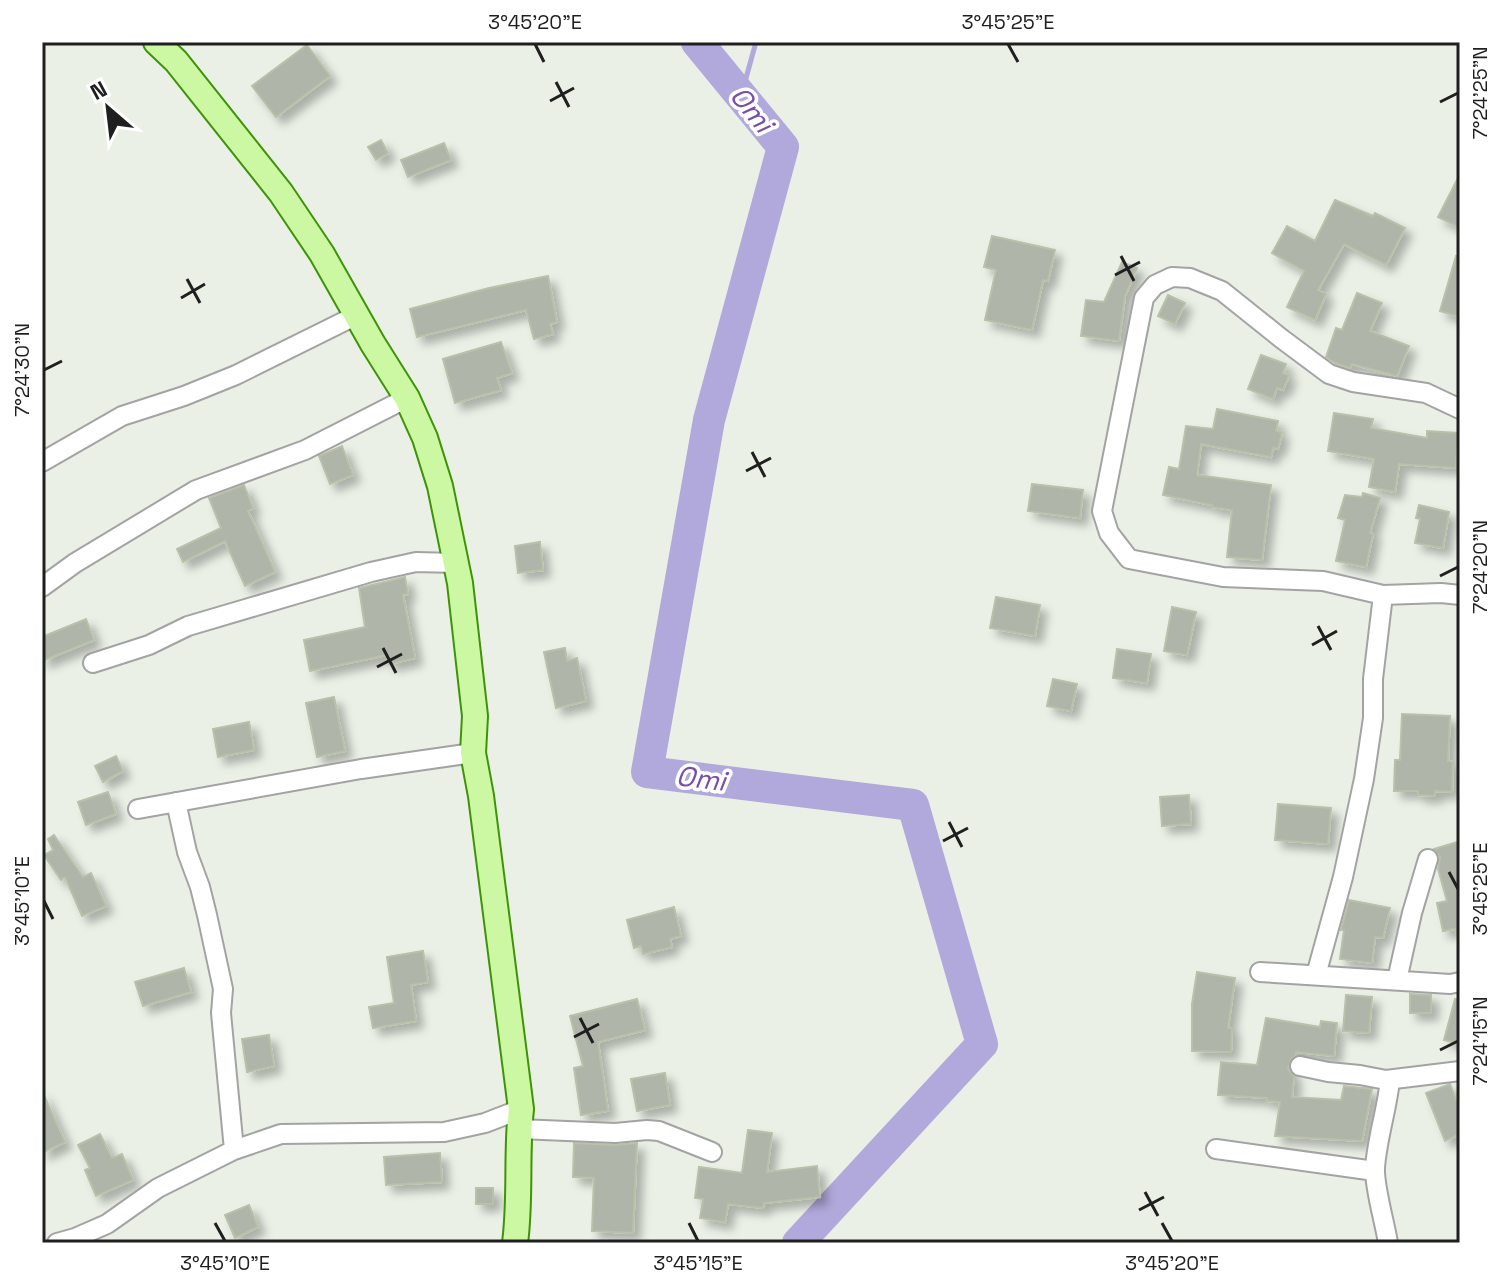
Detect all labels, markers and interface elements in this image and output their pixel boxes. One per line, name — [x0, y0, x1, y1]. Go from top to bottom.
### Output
text: 3°45'20"E — [488, 9, 582, 35]
text: 3°45'25"E — [962, 9, 1055, 35]
text: 7°24'25"N — [1467, 47, 1493, 140]
north arrow — [68, 68, 148, 148]
text: N — [86, 75, 112, 106]
water label: Omi — [722, 78, 784, 142]
text: 7°24'30"N — [9, 323, 35, 417]
text: 7°24'20"N — [1467, 520, 1493, 614]
water label: Omi — [674, 757, 731, 799]
text: 3°45'25"E — [1467, 843, 1493, 936]
text: 3°45'10"E — [9, 856, 35, 946]
text: 7°24'15"N — [1467, 996, 1493, 1086]
text: 3°45'10"E — [180, 1250, 270, 1276]
text: 3°45'15"E — [653, 1250, 743, 1276]
text: 3°45'20"E — [1125, 1250, 1219, 1276]

